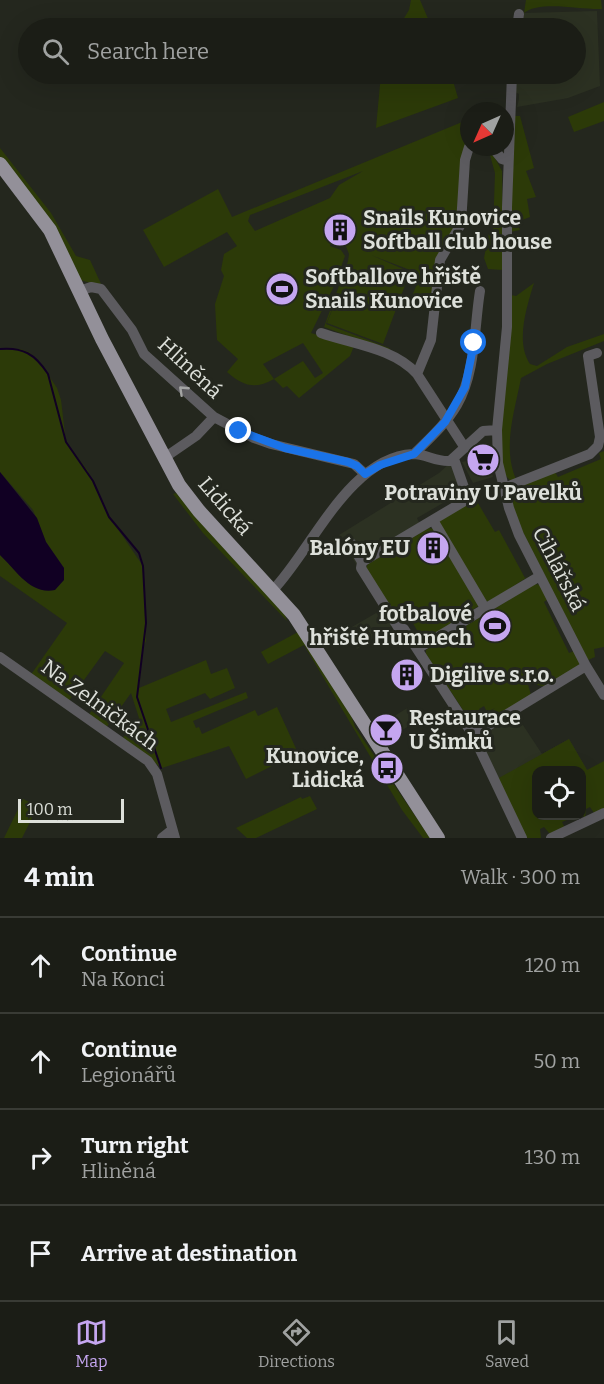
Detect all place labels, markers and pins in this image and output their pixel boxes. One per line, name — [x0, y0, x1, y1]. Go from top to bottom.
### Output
place label: Snails Kunovice Softball club house — [363, 205, 552, 255]
building icon: Snails Kunovice Softball club house — [322, 212, 358, 248]
place label: Softballove hřiště Snails Kunovice — [305, 264, 481, 314]
sports icon: Softballove hřiště Snails Kunovice — [264, 271, 300, 307]
supermarket icon: Potraviny U Pavelků — [465, 442, 501, 478]
place label: Potraviny U Pavelků — [384, 480, 582, 506]
building icon: Balóny EU — [415, 530, 451, 566]
place label: Balóny EU — [310, 535, 410, 561]
place label: fotbalové hřiště Humnech — [310, 601, 473, 651]
sports icon: fotbalové hřiště Humnech — [477, 608, 513, 644]
building icon: Digilive s.r.o. — [389, 657, 425, 693]
place label: Digilive s.r.o. — [430, 662, 554, 688]
place label: Restaurace U Šimků — [409, 705, 521, 755]
bar icon: Restaurace U Šimků — [368, 712, 404, 748]
place label: Kunovice, Lidická — [266, 743, 364, 793]
bus stop icon: Kunovice, Lidická — [369, 750, 405, 786]

